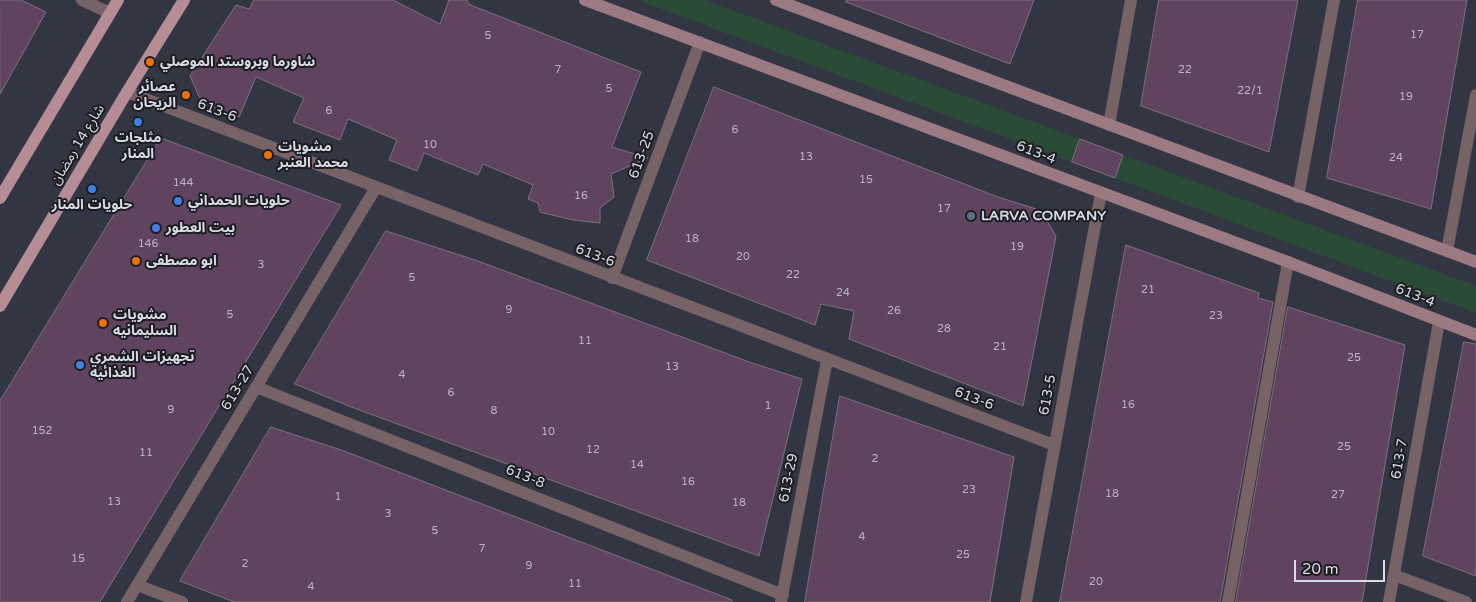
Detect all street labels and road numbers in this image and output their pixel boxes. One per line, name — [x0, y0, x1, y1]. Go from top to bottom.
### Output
street label: 613-6 — [195, 96, 239, 126]
street label: شارع 14 رمضان — [47, 102, 109, 188]
street label: 613-25 — [626, 129, 658, 181]
street label: 613-4 — [1014, 138, 1058, 168]
street label: 613-6 — [573, 241, 617, 271]
street label: 613-4 — [1393, 281, 1437, 311]
street label: 613-27 — [218, 362, 258, 414]
street label: 613-5 — [1036, 373, 1060, 417]
street label: 613-6 — [952, 384, 996, 414]
street label: 613-7 — [1388, 438, 1412, 480]
street label: 613-29 — [776, 452, 802, 504]
street label: 613-8 — [503, 462, 547, 492]

